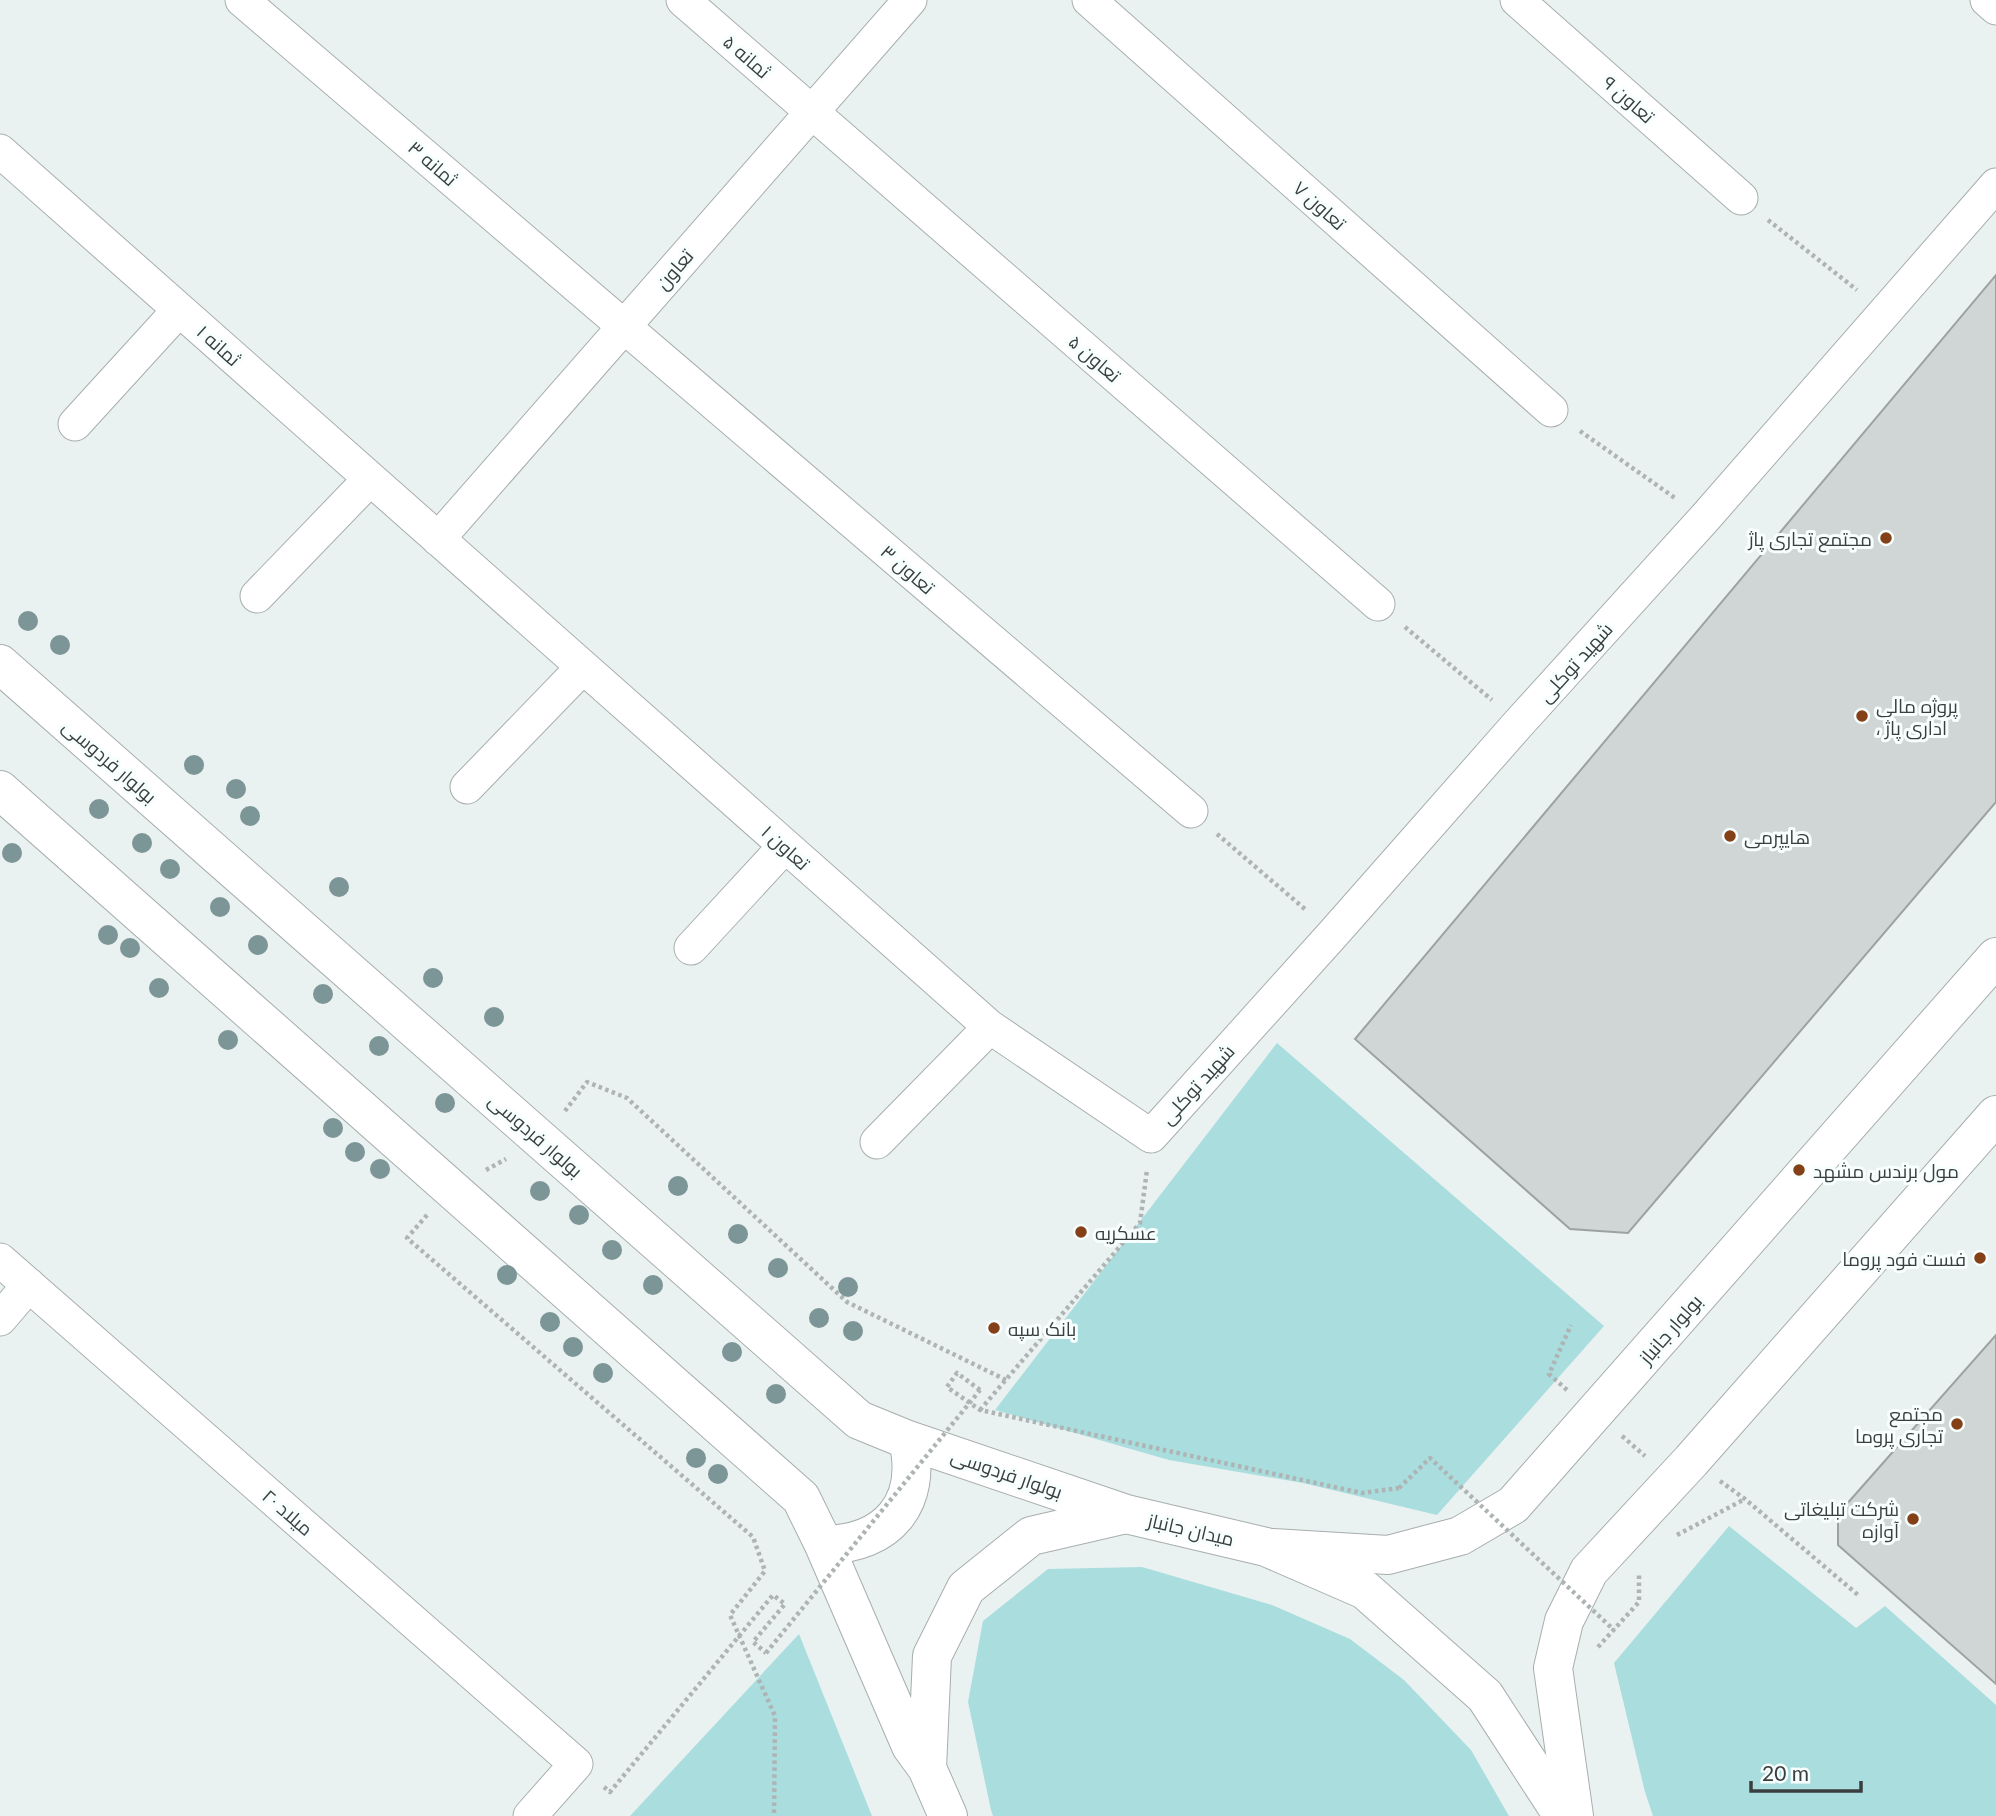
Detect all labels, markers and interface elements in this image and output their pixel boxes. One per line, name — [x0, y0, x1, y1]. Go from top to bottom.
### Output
street label: ثمانه ۵ — [719, 29, 775, 83]
street label: تعاون ۹ — [1598, 70, 1659, 128]
street label: ثمانه ۳ — [404, 136, 462, 190]
street label: تعاون ۷ — [1288, 176, 1351, 235]
street label: تعاون — [650, 244, 698, 294]
street label: ثمانه ۱ — [193, 320, 245, 370]
street label: تعاون ۵ — [1064, 329, 1126, 387]
place label: مجتمع تجاری پاژ — [1747, 527, 1872, 553]
marker: مجتمع تجاری پاژ — [1878, 530, 1894, 546]
street label: تعاون ۳ — [876, 539, 940, 599]
street label: شهید توکلی — [1533, 617, 1618, 707]
place label: پروژه مالی ، اداری پاژ — [1876, 694, 1958, 741]
marker: پروژه مالی ، اداری پاژ — [1854, 708, 1870, 724]
street label: بولوار فردوسی — [58, 714, 162, 809]
street label: تعاون ۱ — [757, 820, 815, 875]
place label: هایپرمی — [1744, 825, 1810, 850]
marker: هایپرمی — [1722, 828, 1738, 844]
street label: شهید توکلی — [1155, 1039, 1240, 1129]
street label: بولوار فردوسی — [484, 1088, 588, 1183]
place label: مول برندس مشهد — [1813, 1159, 1959, 1183]
marker: مول برندس مشهد — [1791, 1162, 1807, 1178]
place label: عسکریه — [1095, 1221, 1157, 1245]
marker: عسکریه — [1073, 1224, 1089, 1240]
place label: فست فود پروما — [1842, 1247, 1966, 1272]
marker: فست فود پروما — [1972, 1250, 1988, 1266]
street label: بولوار جانباز — [1633, 1290, 1707, 1370]
place label: بانک سپه — [1008, 1317, 1076, 1341]
marker: بانک سپه — [986, 1320, 1002, 1336]
place label: مجتمع تجاری پروما — [1855, 1402, 1943, 1449]
marker: مجتمع تجاری پروما — [1949, 1416, 1965, 1432]
street label: بولوار فردوسی — [948, 1443, 1066, 1504]
street label: میلاد ۲۰ — [258, 1484, 318, 1540]
place label: شرکت تبلیغاتی آوازه — [1784, 1497, 1899, 1543]
street label: میدان جانباز — [1144, 1508, 1236, 1551]
marker: شرکت تبلیغاتی آوازه — [1905, 1511, 1921, 1527]
scale bar — [1751, 1750, 1861, 1794]
text: 20 m — [1762, 1760, 1809, 1785]

